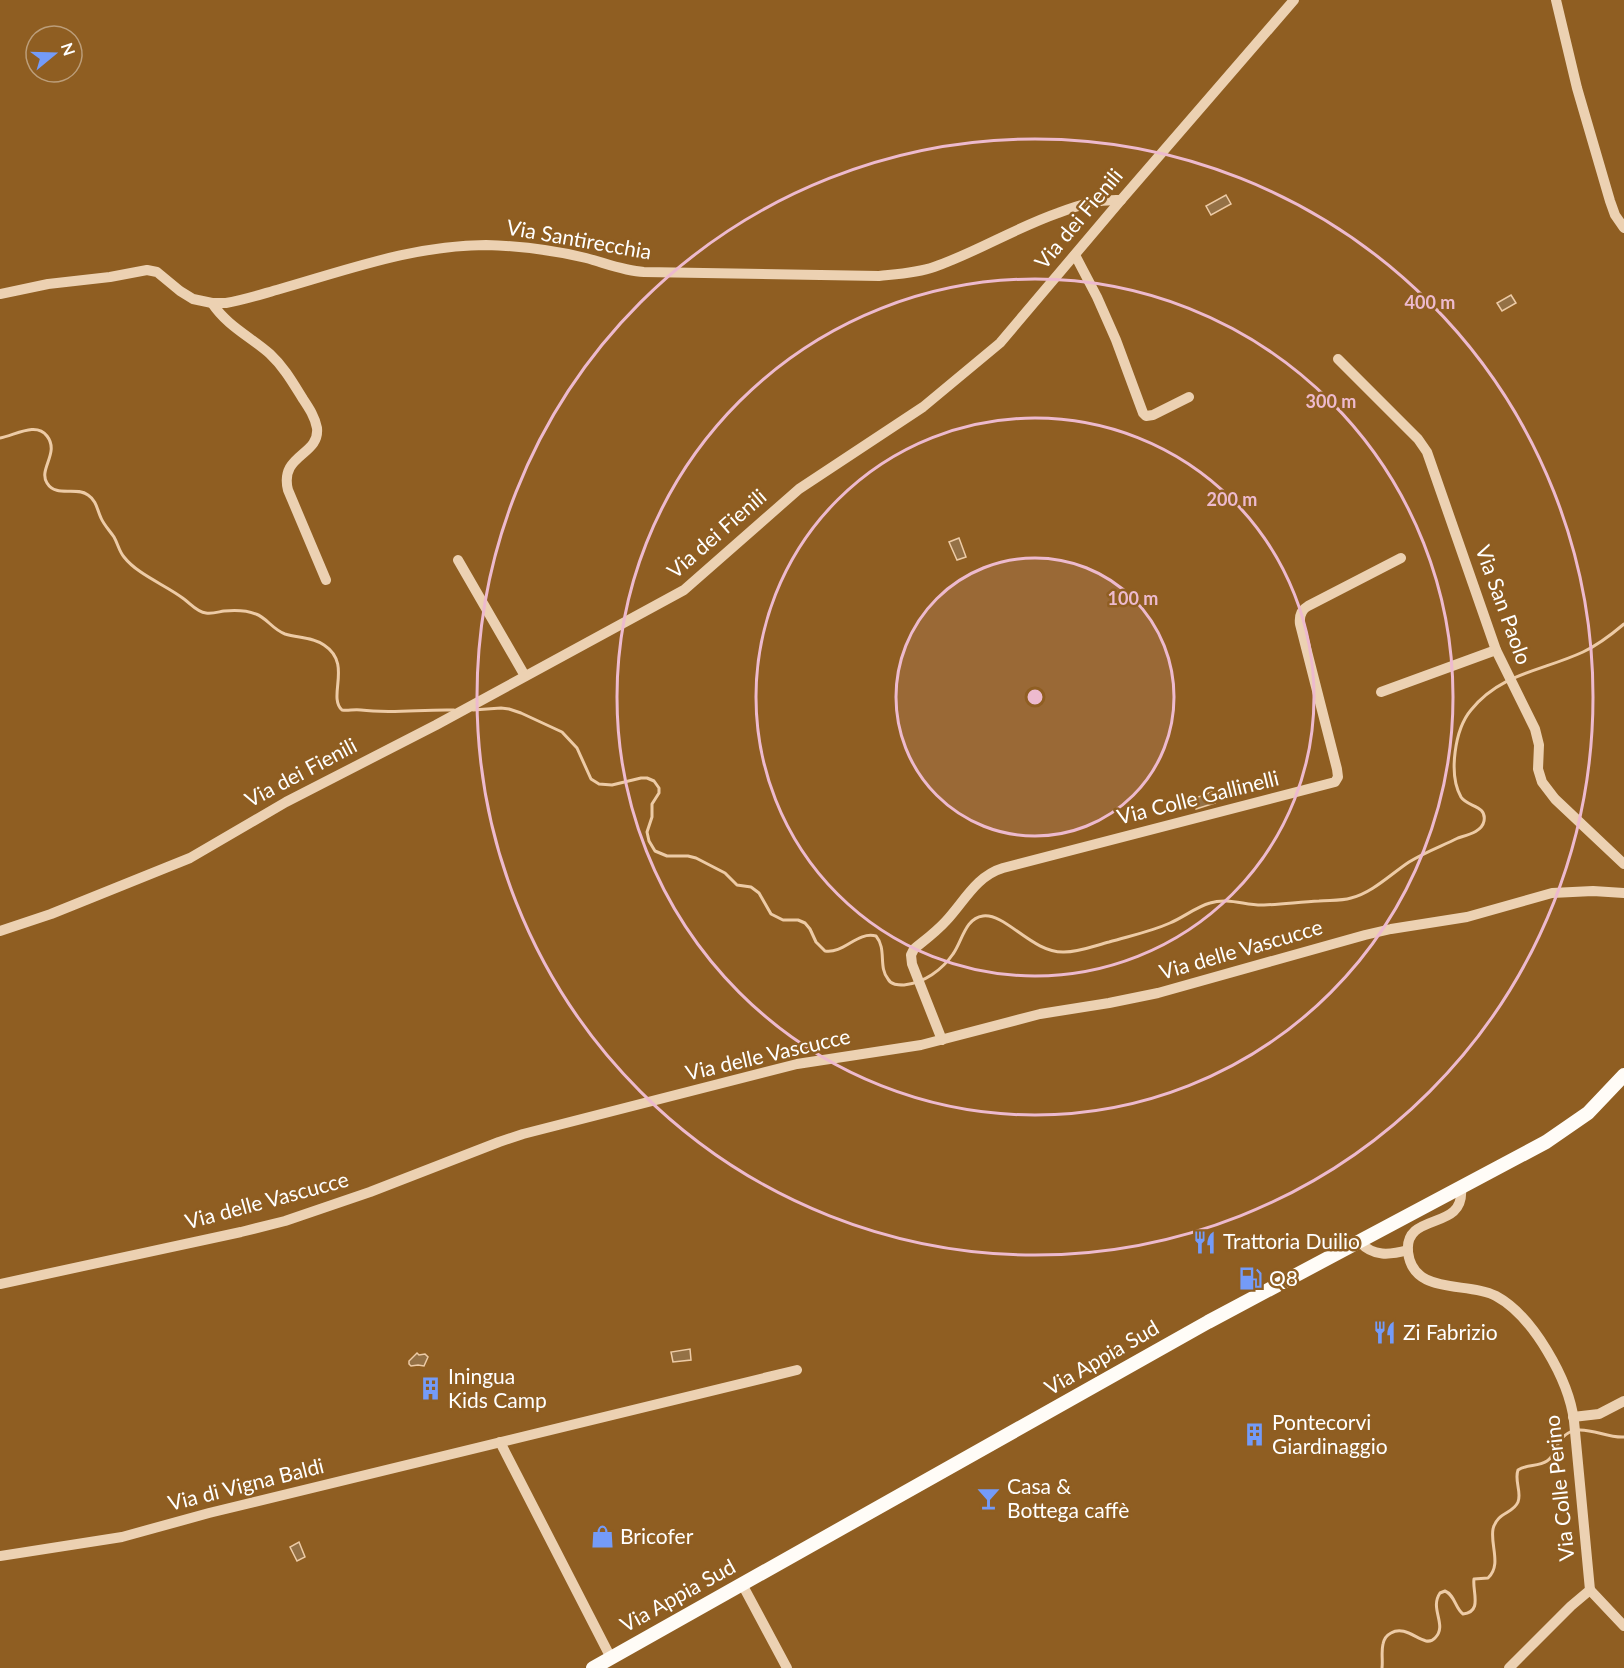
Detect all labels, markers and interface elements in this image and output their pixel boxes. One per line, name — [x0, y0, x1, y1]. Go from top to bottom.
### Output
north arrow — [24, 24, 84, 84]
text: N — [58, 40, 80, 58]
street label: Via dei Fienili — [1029, 163, 1127, 273]
street label: Via Santirecchia — [505, 213, 654, 264]
text: 400 m — [1405, 291, 1455, 313]
text: 300 m — [1306, 390, 1356, 412]
street label: Via dei Fienili — [661, 483, 771, 583]
text: 200 m — [1207, 488, 1257, 510]
street label: Via San Paolo — [1471, 541, 1538, 668]
text: 100 m — [1108, 587, 1158, 609]
centre of rings — [1025, 687, 1045, 707]
street label: Via dei Fienili — [240, 732, 360, 812]
street label: Via Colle Gallinelli — [1114, 764, 1281, 829]
street label: Via delle Vascucce — [1156, 913, 1325, 984]
street label: Via delle Vascucce — [683, 1022, 852, 1085]
street label: Via delle Vascucce — [182, 1166, 351, 1233]
place label: Trattoria Duilio — [1223, 1228, 1360, 1253]
restaurant icon: Trattoria Duilio — [1192, 1229, 1218, 1255]
place label: Q8 — [1269, 1265, 1298, 1290]
fuel station icon: Q8 — [1238, 1266, 1264, 1292]
street label: Via Appia Sud — [1040, 1314, 1163, 1399]
place label: Zi Fabrizio — [1403, 1319, 1498, 1344]
restaurant icon: Zi Fabrizio — [1372, 1320, 1398, 1346]
place label: Iningua Kids Camp — [448, 1363, 547, 1412]
building icon: Iningua Kids Camp — [417, 1376, 443, 1402]
place label: Pontecorvi Giardinaggio — [1272, 1409, 1388, 1458]
street label: Via Colle Perino — [1538, 1414, 1579, 1562]
building icon: Pontecorvi Giardinaggio — [1241, 1422, 1267, 1448]
street label: Via di Vigna Baldi — [165, 1452, 326, 1515]
place label: Casa & Bottega caffè — [1007, 1473, 1129, 1522]
bar icon: Casa & Bottega caffè — [976, 1486, 1002, 1512]
place label: Bricofer — [620, 1523, 694, 1548]
shop icon: Bricofer — [589, 1524, 615, 1550]
street label: Via Appia Sud — [615, 1553, 739, 1637]

